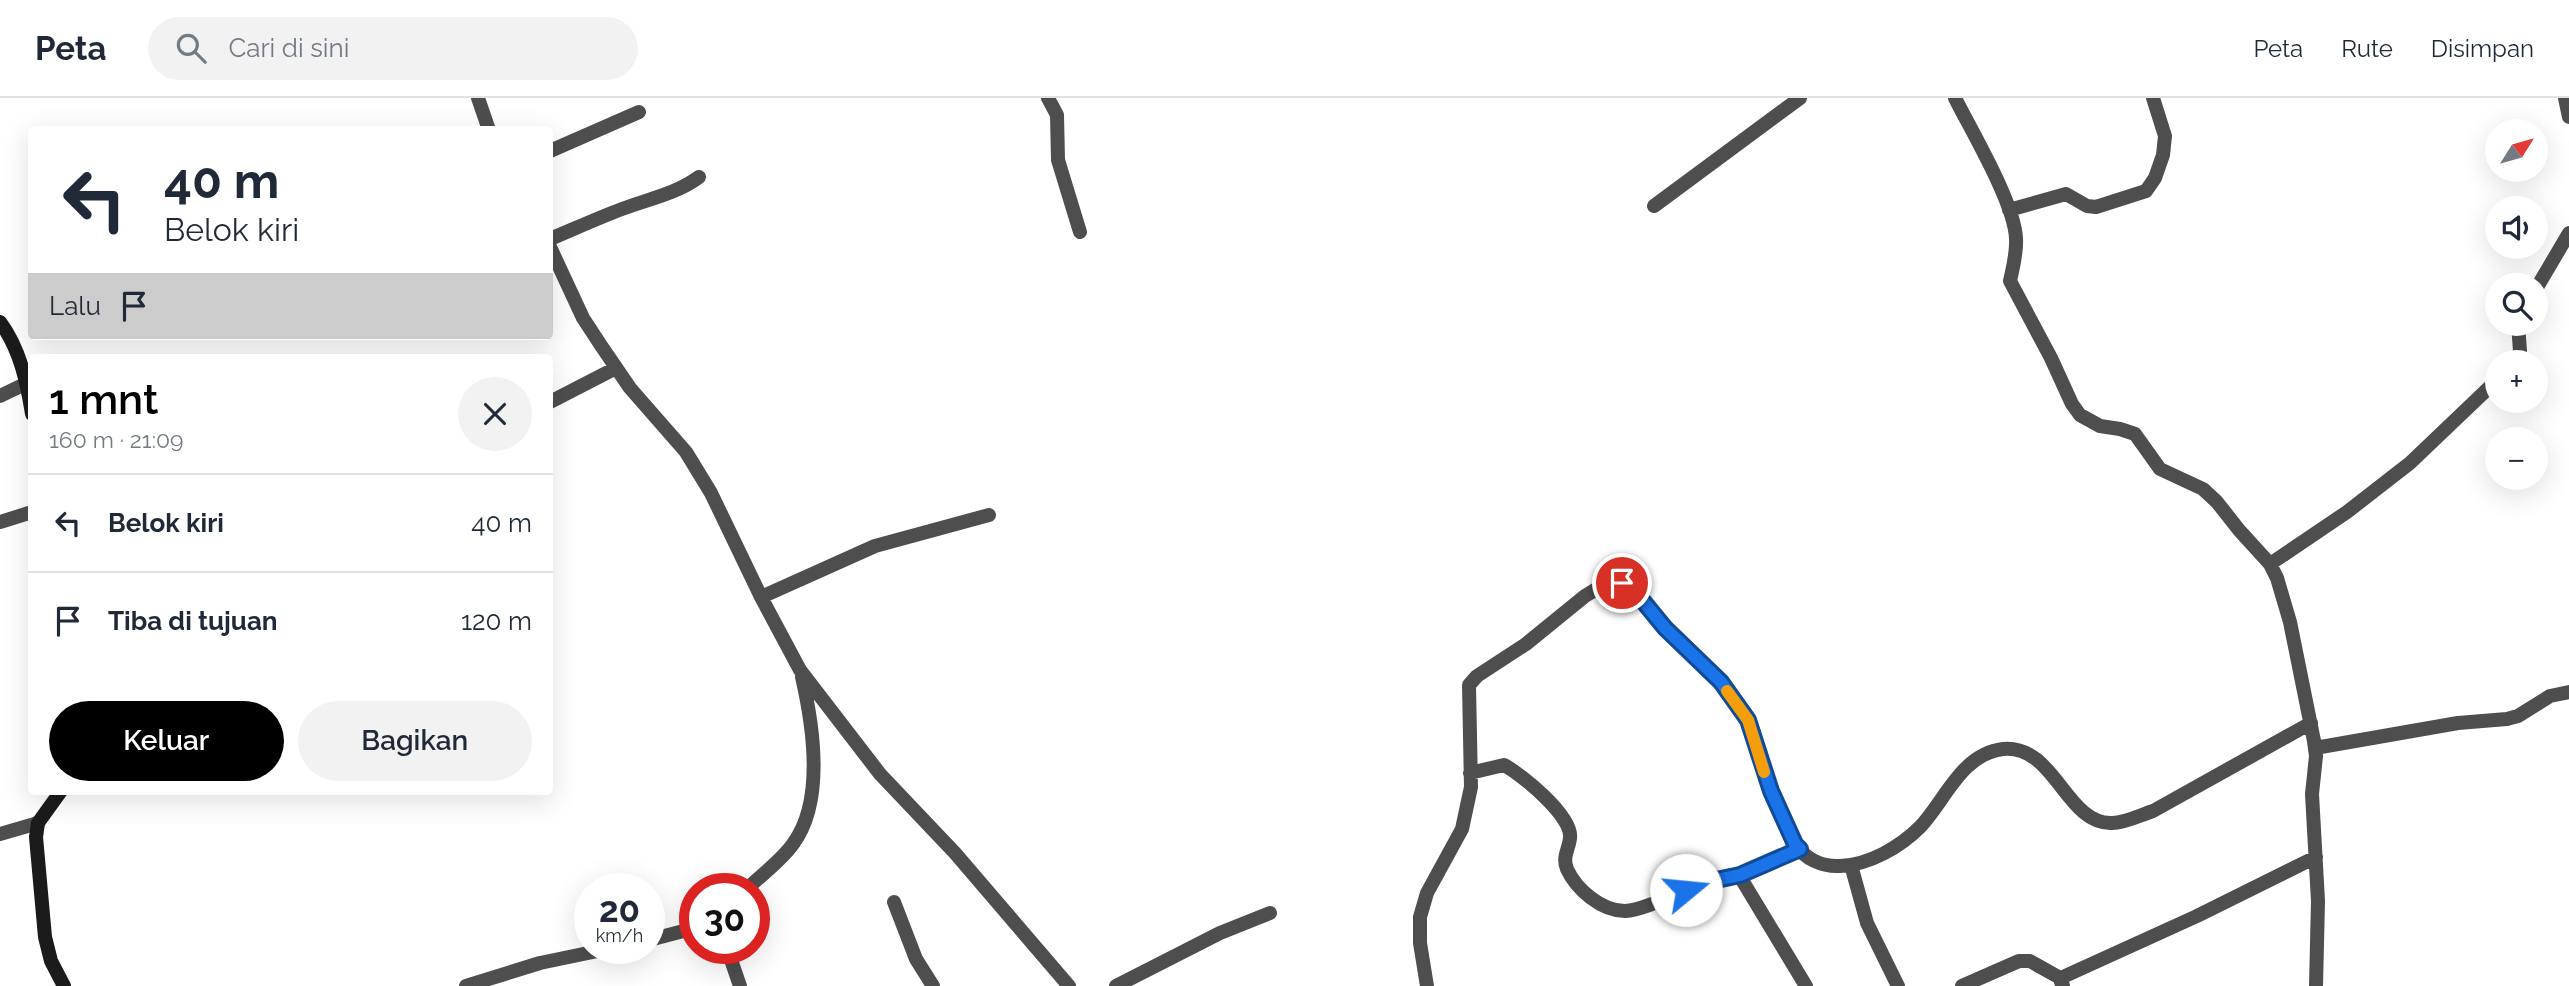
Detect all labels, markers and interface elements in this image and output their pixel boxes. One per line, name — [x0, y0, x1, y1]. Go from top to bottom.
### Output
search box — [148, 17, 638, 80]
text: Peta — [35, 29, 106, 68]
icon: search — [172, 29, 210, 67]
text: Cari di sini — [228, 33, 349, 63]
text: Peta — [2253, 34, 2303, 63]
text: Rute — [2341, 34, 2393, 63]
text: Disimpan — [2431, 34, 2534, 63]
north arrow — [2485, 119, 2548, 182]
map controls — [2485, 119, 2548, 490]
text: 40 m — [164, 152, 279, 209]
icon: left — [49, 154, 140, 245]
button: sound — [2485, 196, 2548, 259]
text: Belok kiri — [164, 211, 299, 248]
button: search — [2485, 273, 2548, 336]
icon: arrive — [115, 287, 153, 325]
text: Lalu — [49, 291, 101, 321]
button: + — [2485, 350, 2548, 413]
text: 1 mnt — [49, 375, 158, 424]
button: close — [458, 377, 532, 451]
text: 160 m · 21:09 — [49, 426, 184, 453]
button: − — [2485, 427, 2548, 490]
icon: left — [49, 504, 87, 542]
text: Belok kiri — [108, 508, 224, 538]
text: 40 m — [471, 508, 532, 538]
pin — [1592, 553, 1652, 613]
icon: arrive — [1603, 564, 1641, 602]
icon: arrive — [49, 602, 87, 640]
text: Tiba di tujuan — [108, 606, 278, 636]
text: 120 m — [461, 606, 532, 636]
button: Keluar — [49, 701, 284, 781]
button: Bagikan — [298, 701, 532, 781]
position arrow — [1649, 853, 1723, 927]
speed limit sign: 30 — [679, 873, 770, 964]
text: 20 — [599, 889, 640, 930]
text: km/h — [596, 925, 643, 946]

